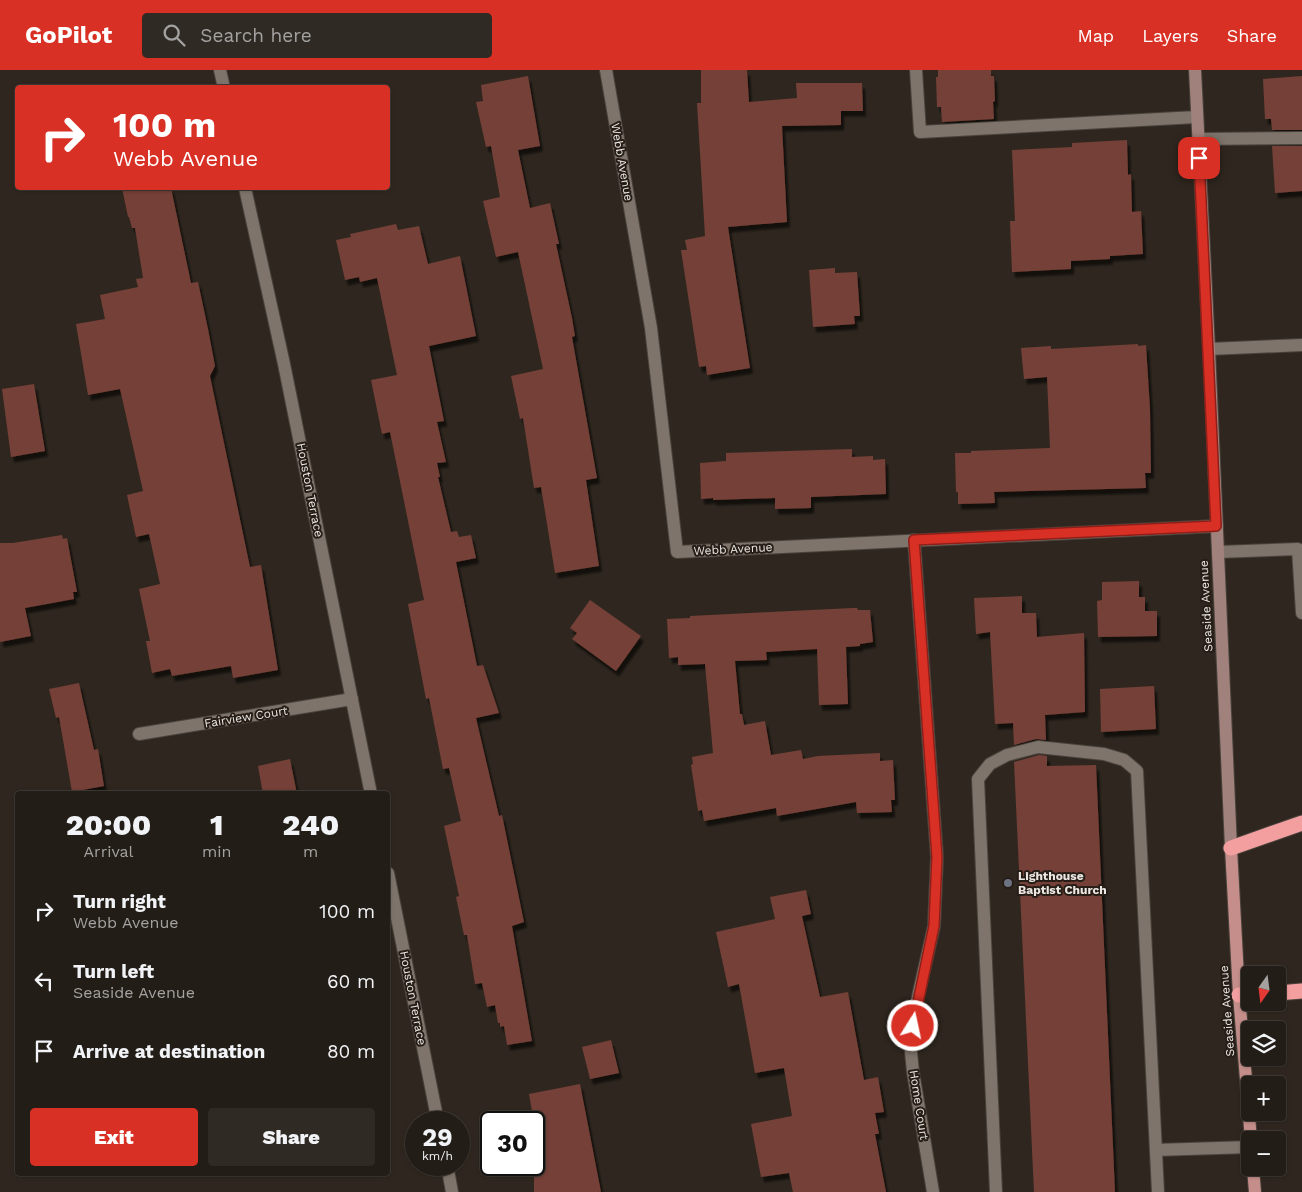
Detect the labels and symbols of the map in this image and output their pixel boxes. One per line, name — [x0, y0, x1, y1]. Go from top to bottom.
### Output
street label: Webb Avenue — [608, 122, 636, 202]
pin — [1178, 137, 1220, 179]
street label: Houston Terrace — [294, 442, 326, 539]
street label: Webb Avenue — [693, 540, 773, 558]
street label: Seaside Avenue — [1197, 560, 1215, 652]
street label: Fairview Court — [203, 704, 289, 730]
place label: Lighthouse Baptist Church — [1018, 869, 1107, 897]
marker: Lighthouse Baptist Church — [1002, 877, 1014, 889]
street label: Houston Terrace — [397, 950, 429, 1047]
street label: Seaside Avenue — [1217, 965, 1237, 1057]
north arrow — [1241, 966, 1286, 1011]
position arrow — [886, 999, 938, 1051]
street label: Home Court — [907, 1069, 931, 1141]
speed limit sign: 30 — [480, 1111, 545, 1176]

